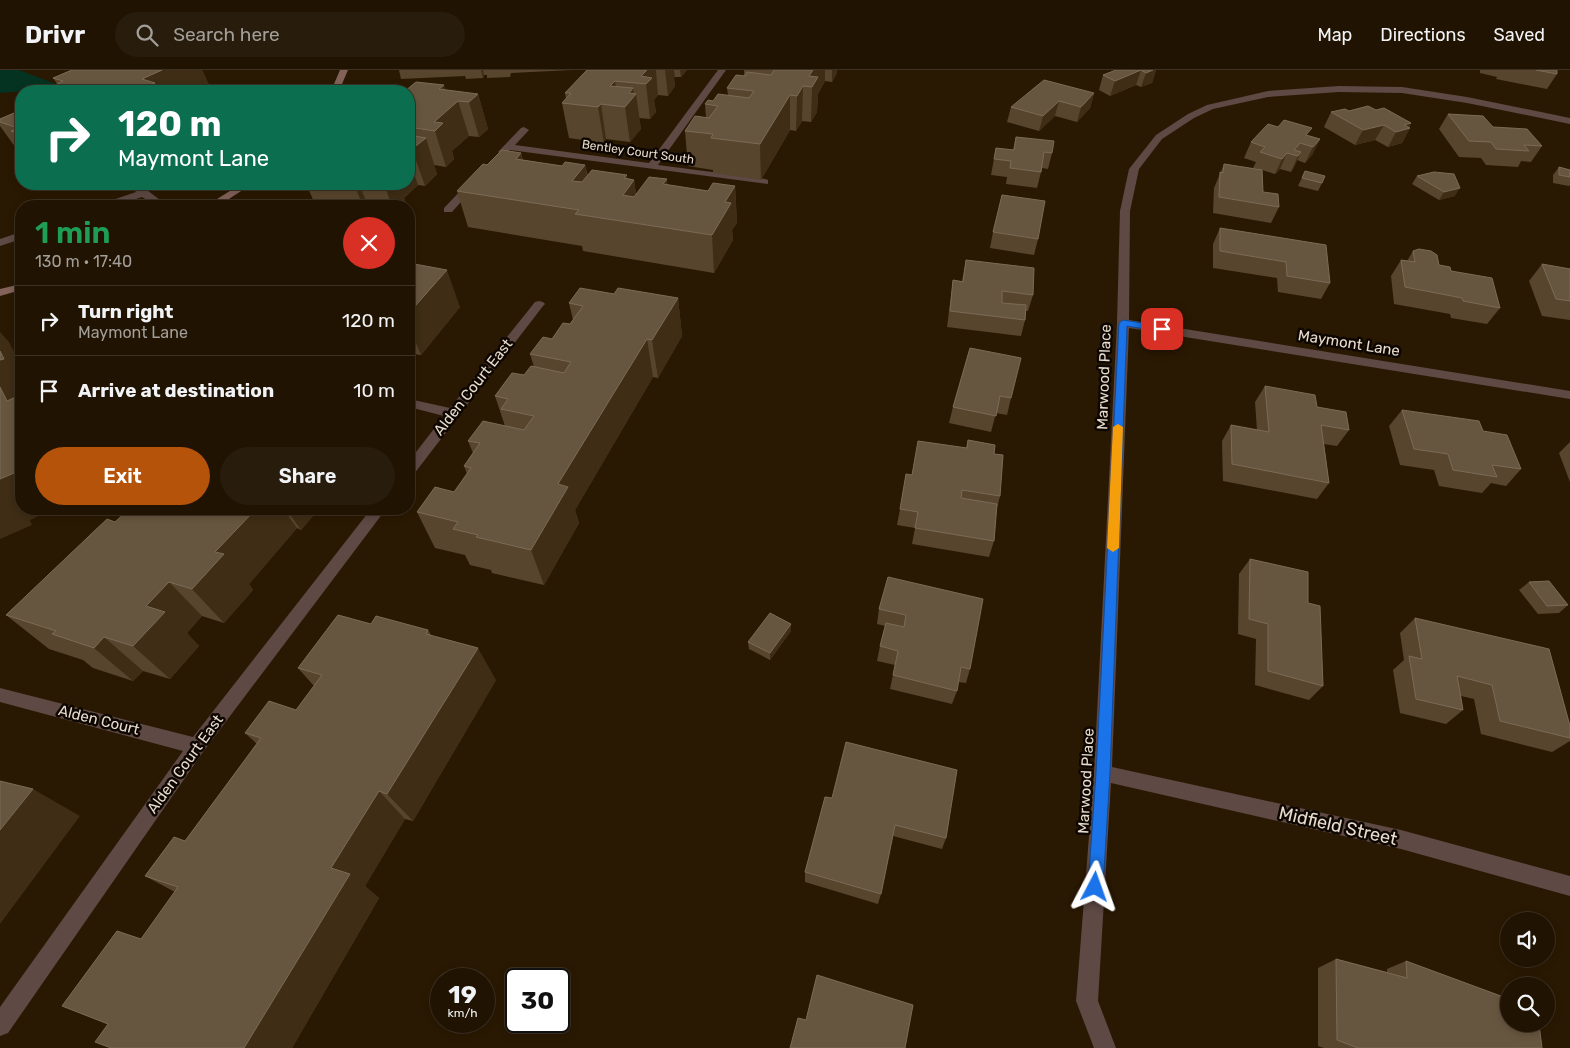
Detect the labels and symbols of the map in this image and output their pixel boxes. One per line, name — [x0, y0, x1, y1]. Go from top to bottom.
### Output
street label: Bentley Court South — [581, 137, 695, 167]
pin — [1141, 308, 1183, 350]
street label: Marwood Place — [1093, 324, 1115, 430]
street label: Maymont Lane — [1297, 326, 1401, 360]
street label: Alden Court East — [430, 335, 516, 439]
street label: Alden Court — [57, 701, 142, 739]
street label: Alden Court East — [143, 711, 227, 817]
street label: Marwood Place — [1074, 728, 1098, 834]
street label: Midfield Street — [1277, 802, 1399, 850]
position arrow — [1068, 860, 1120, 912]
speed limit sign: 30 — [505, 968, 570, 1033]

